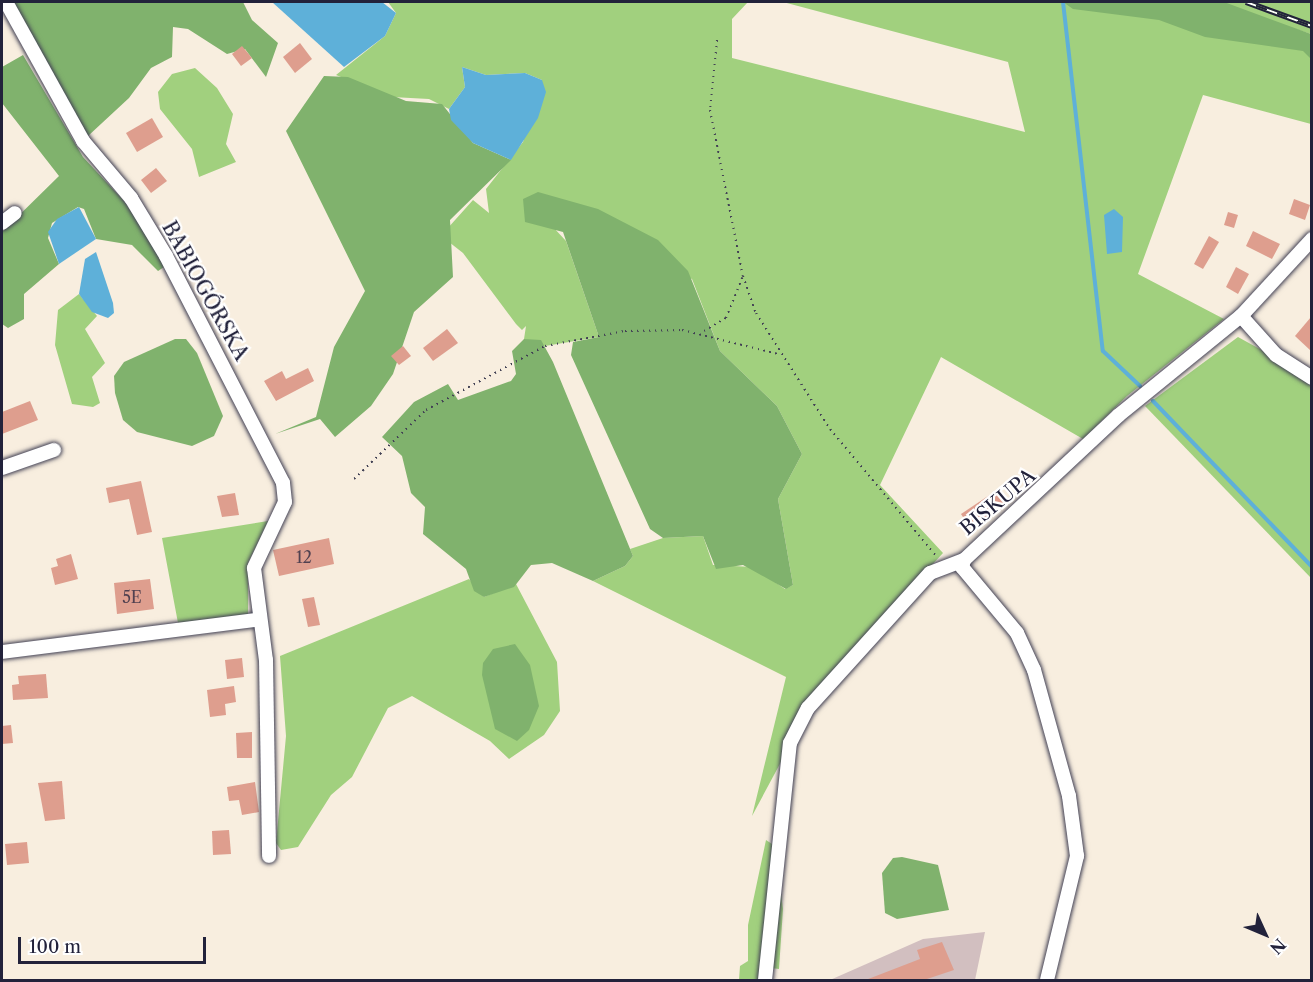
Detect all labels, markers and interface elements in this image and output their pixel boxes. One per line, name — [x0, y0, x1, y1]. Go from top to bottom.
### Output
street label: BABIOGÓRSKA — [157, 217, 253, 365]
street label: BISKUPA — [955, 463, 1041, 541]
house number: 12 — [296, 547, 312, 567]
house number: 5E — [122, 587, 142, 607]
north arrow — [1235, 904, 1295, 964]
scale bar — [21, 925, 208, 963]
text: N — [1266, 935, 1290, 958]
text: 100 m — [29, 936, 81, 958]

